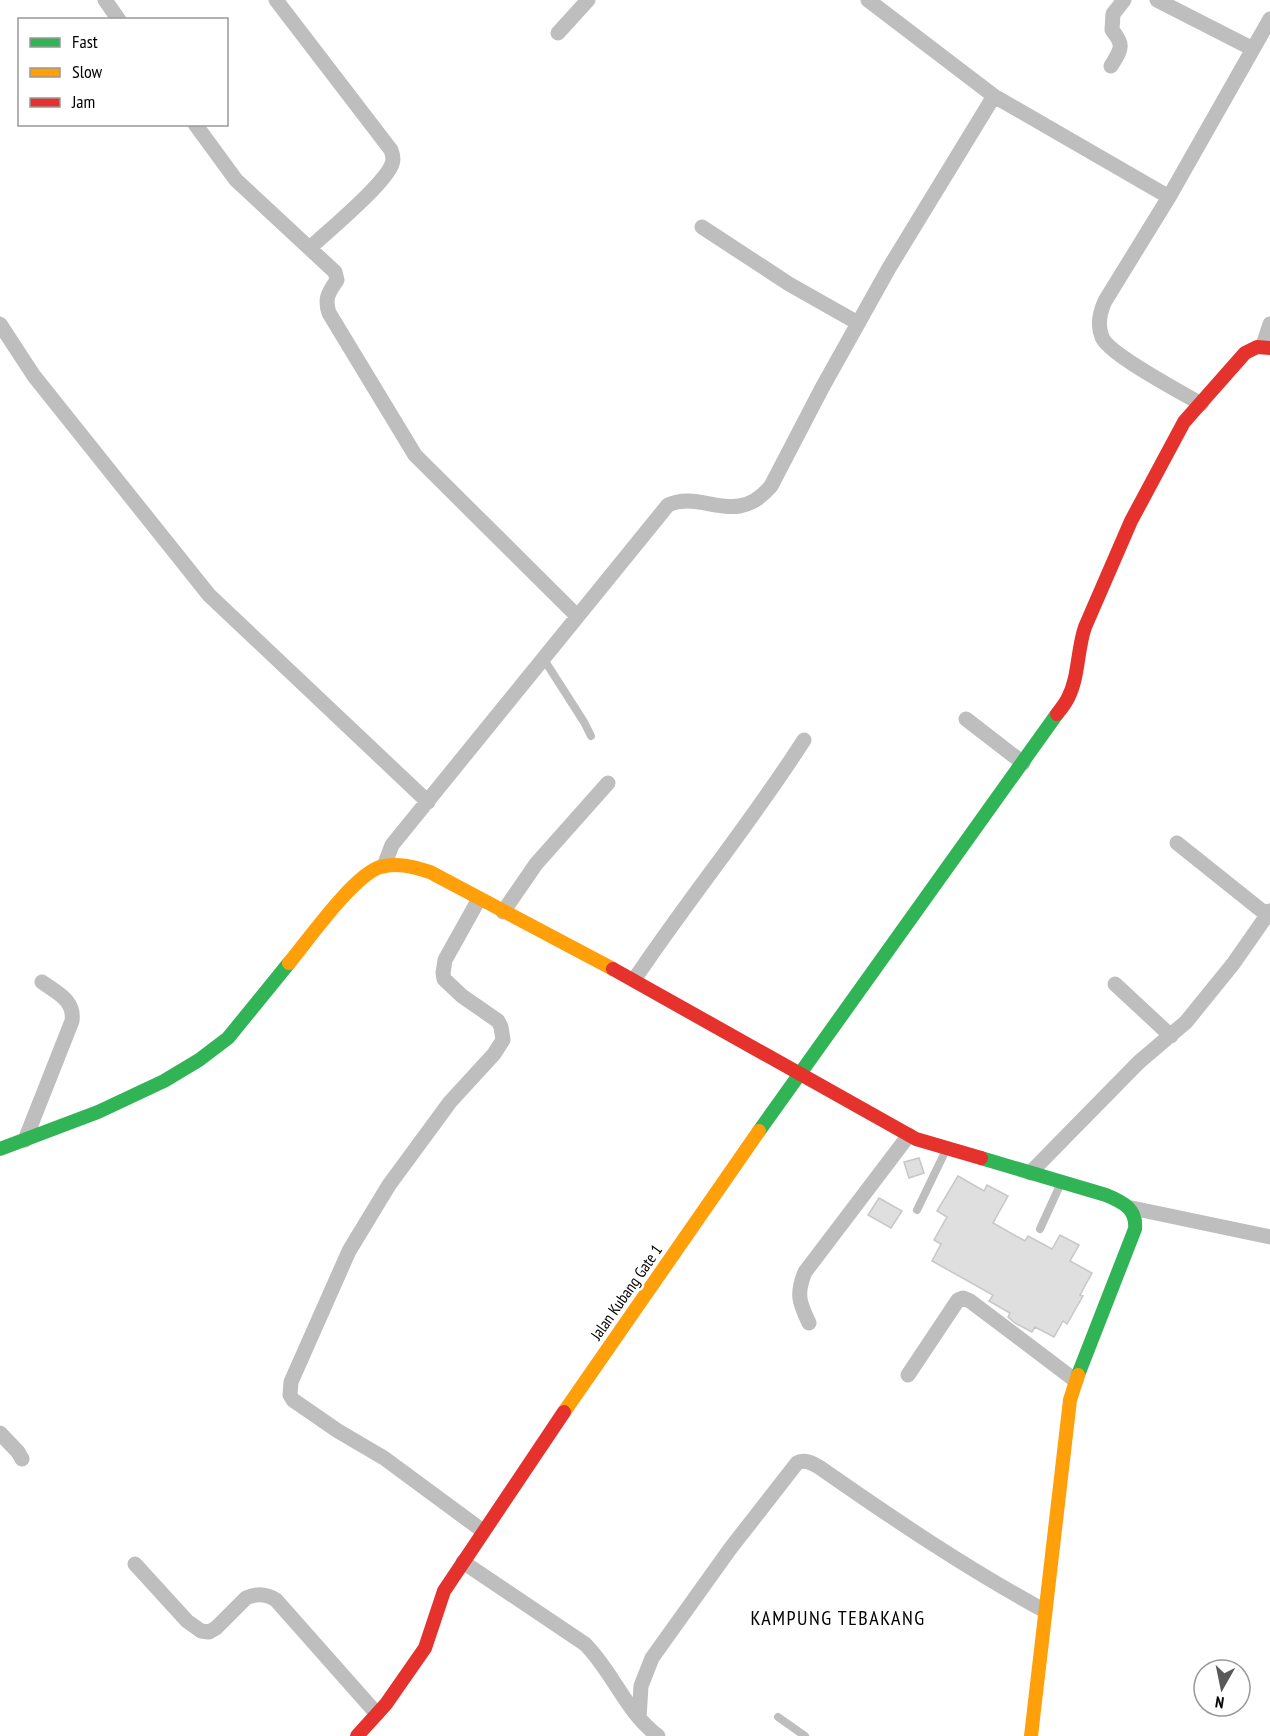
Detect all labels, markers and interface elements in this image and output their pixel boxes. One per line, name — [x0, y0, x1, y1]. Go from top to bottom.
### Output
legend — [18, 18, 228, 126]
text: Fast — [72, 30, 98, 53]
text: Slow — [72, 60, 103, 83]
text: Jam — [71, 90, 95, 113]
street label: Jalan Kubang Gate 1 — [585, 1241, 666, 1344]
district label: KAMPUNG TEBAKANG — [750, 1605, 926, 1631]
north arrow — [1192, 1658, 1252, 1718]
text: N — [1214, 1692, 1225, 1713]

